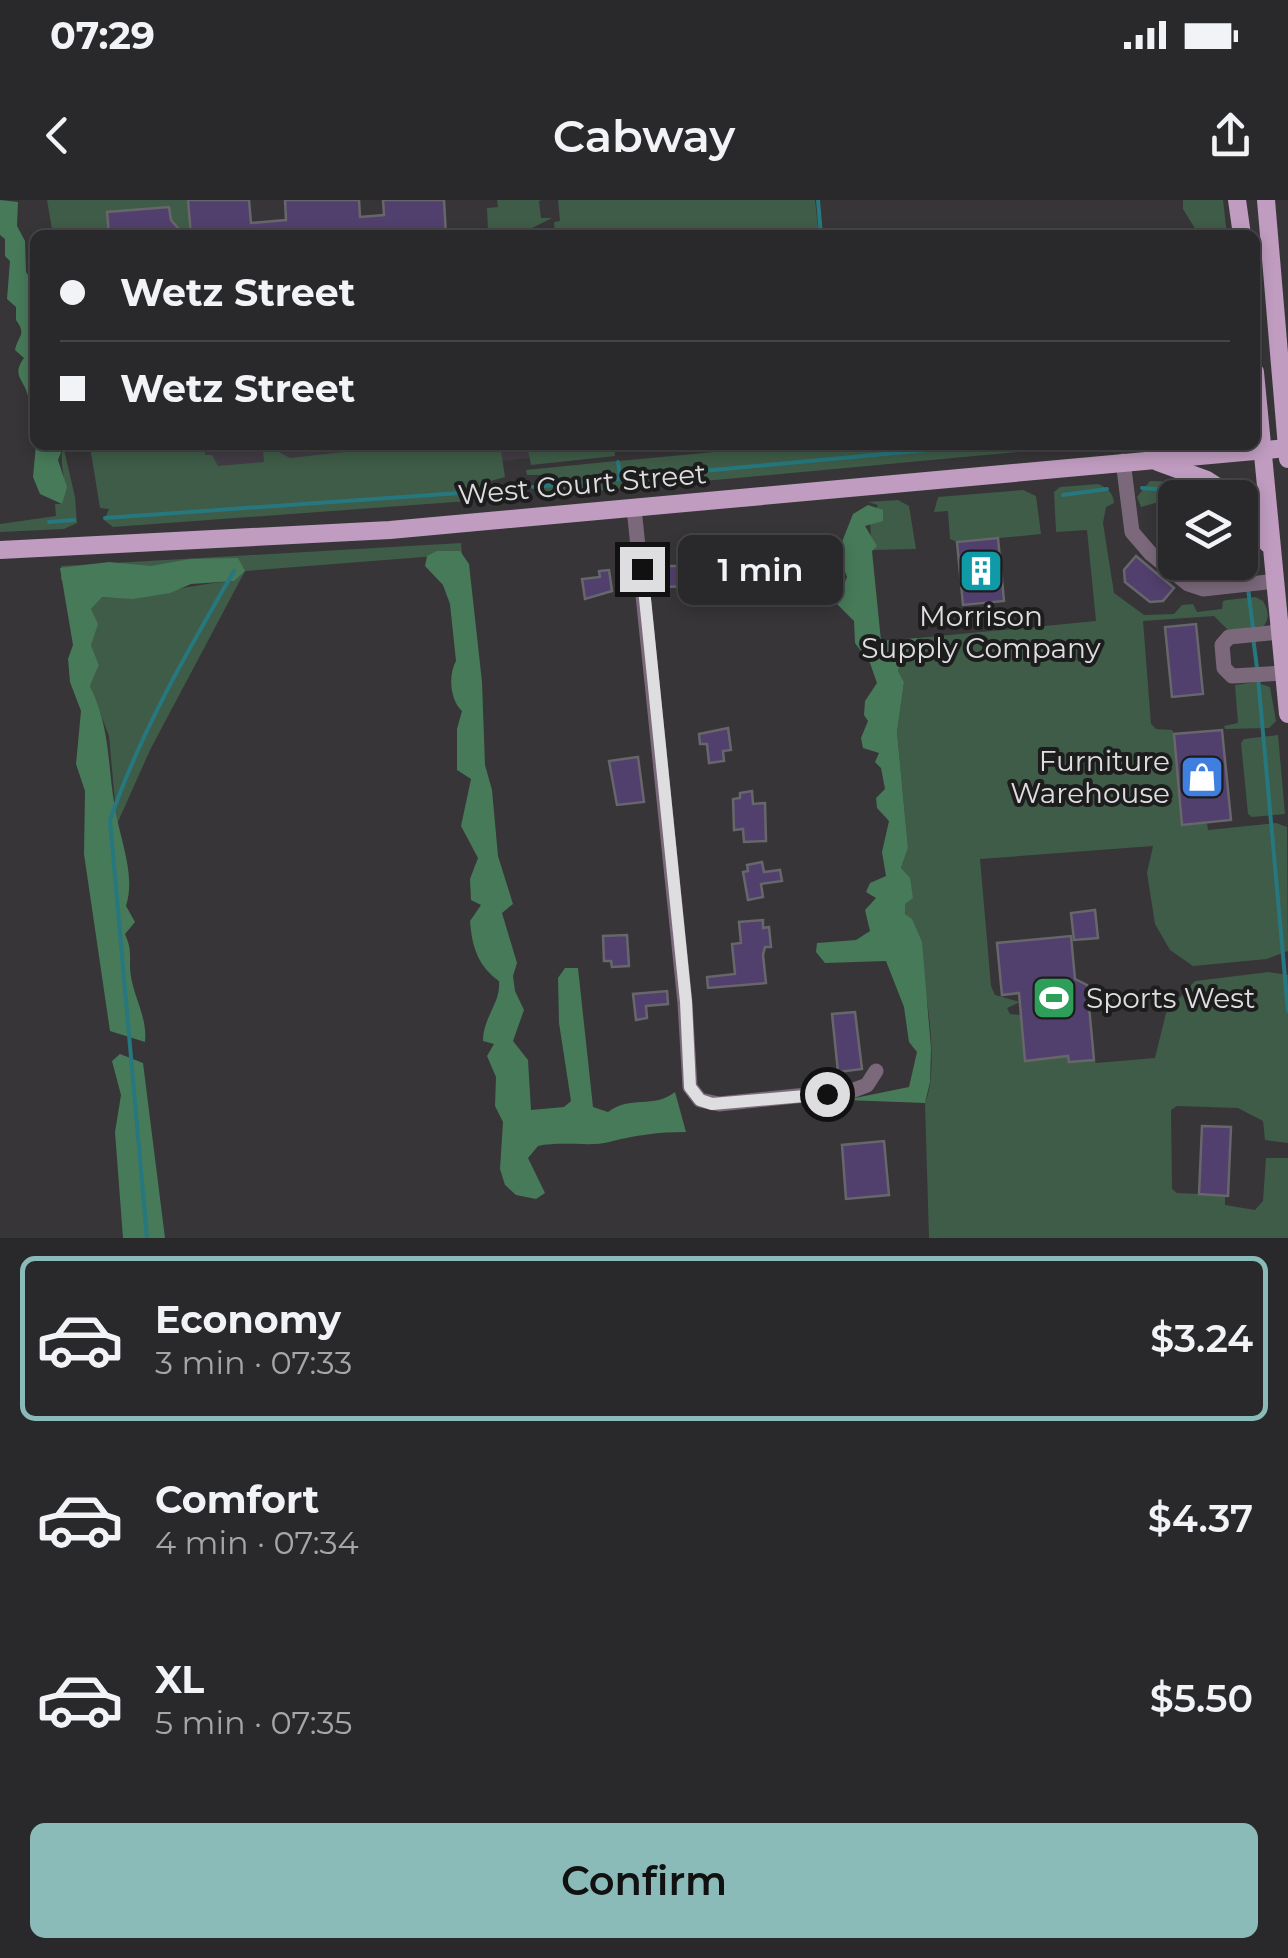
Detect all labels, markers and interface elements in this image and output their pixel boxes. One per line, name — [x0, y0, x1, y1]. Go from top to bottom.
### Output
text: 07:29 — [50, 12, 155, 59]
icon: back — [30, 108, 85, 163]
text: Cabway — [553, 108, 735, 163]
icon: share — [1203, 108, 1258, 163]
text: Wetz Street — [120, 269, 355, 316]
text: Wetz Street — [120, 365, 355, 412]
street label: West Court Street — [456, 456, 708, 512]
map controls — [1158, 480, 1258, 580]
button: layers — [1158, 480, 1258, 580]
callout: 1 min — [677, 534, 842, 604]
route end — [620, 547, 665, 592]
building icon: Morrison Supply Company — [958, 548, 1004, 594]
text: 1 min — [718, 550, 803, 589]
place label: Morrison Supply Company — [861, 599, 1102, 665]
place label: Furniture Warehouse — [1010, 744, 1170, 810]
shop icon: Furniture Warehouse — [1179, 754, 1225, 800]
sports icon: Sports West — [1031, 975, 1077, 1021]
place label: Sports West — [1086, 981, 1255, 1015]
route start — [805, 1072, 850, 1117]
icon: car — [35, 1294, 125, 1384]
text: Economy — [155, 1296, 341, 1343]
text: $3.24 — [1150, 1315, 1253, 1362]
text: 3 min · 07:33 — [155, 1343, 352, 1382]
icon: car — [35, 1474, 125, 1564]
text: Comfort — [155, 1476, 319, 1523]
text: $4.37 — [1148, 1495, 1253, 1542]
text: 4 min · 07:34 — [155, 1523, 359, 1562]
icon: car — [35, 1654, 125, 1744]
text: XL — [155, 1656, 204, 1703]
text: $5.50 — [1150, 1675, 1253, 1722]
text: 5 min · 07:35 — [155, 1703, 352, 1742]
button: Confirm — [30, 1823, 1258, 1938]

